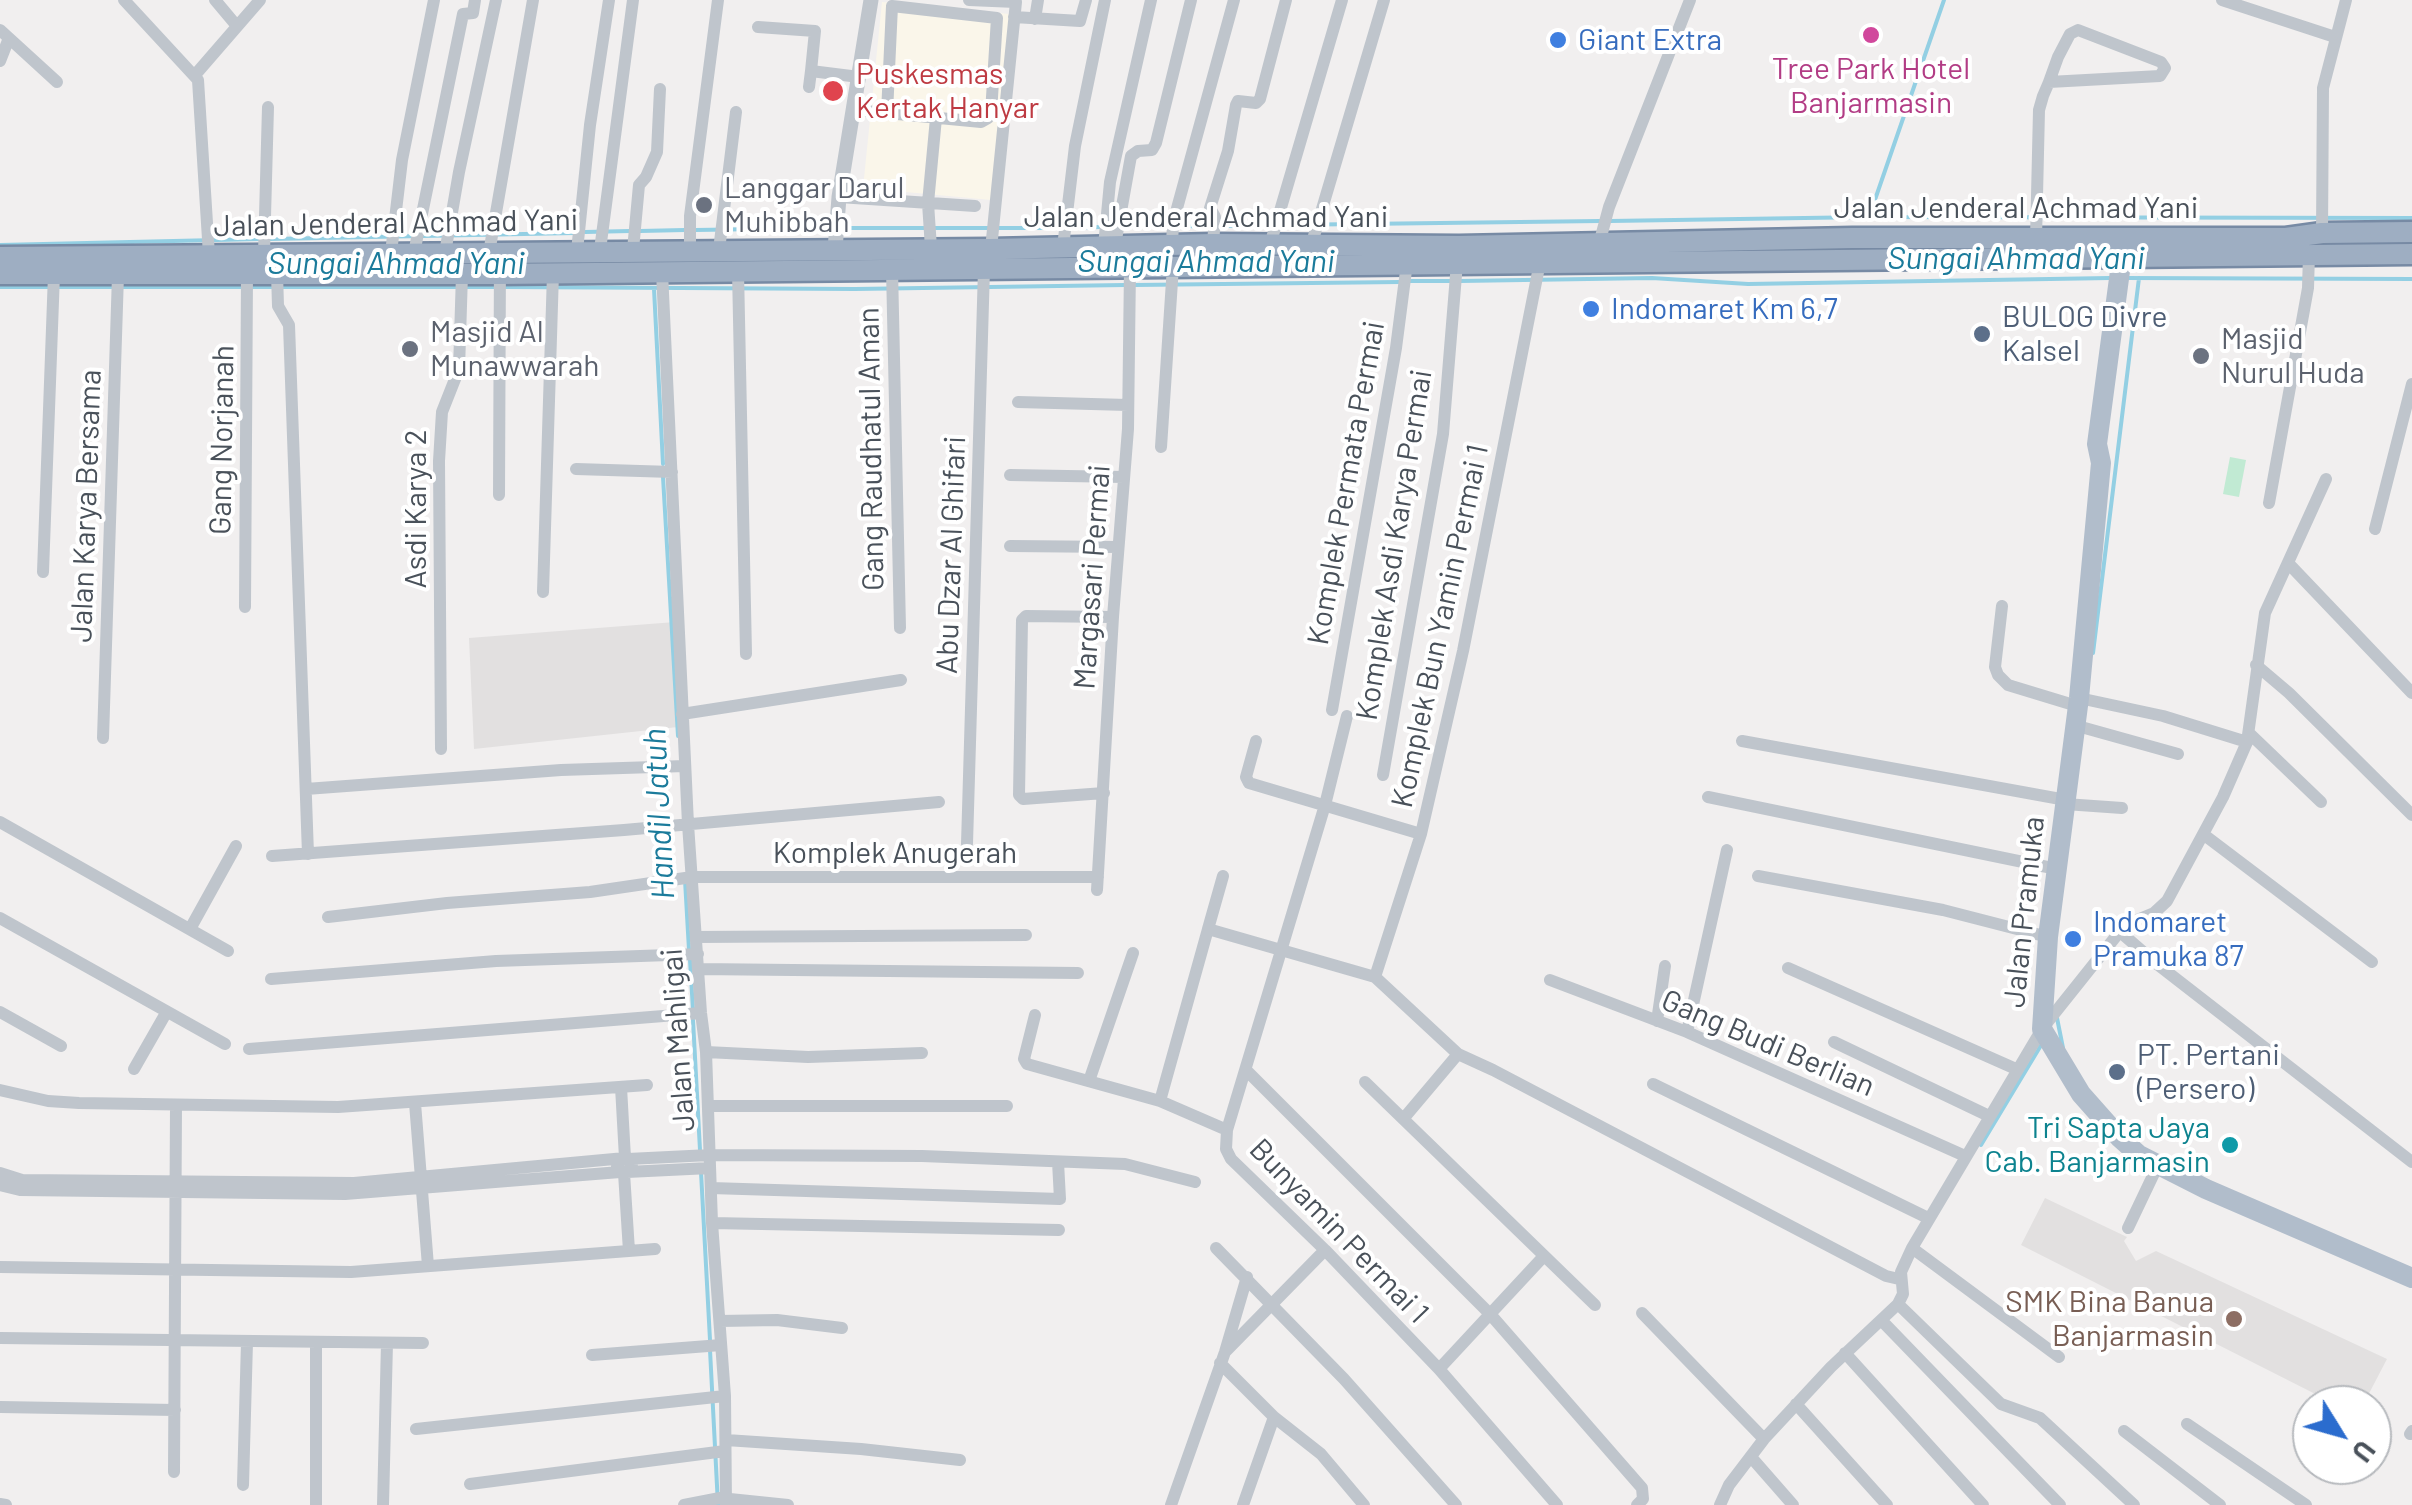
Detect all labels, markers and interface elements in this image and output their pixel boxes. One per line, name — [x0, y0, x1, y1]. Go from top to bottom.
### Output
place label: Giant Extra — [1578, 22, 1722, 58]
marker: Tree Park Hotel Banjarmasin — [1860, 24, 1882, 46]
marker: Giant Extra — [1547, 29, 1569, 51]
place label: Tree Park Hotel Banjarmasin — [1772, 51, 1970, 122]
place label: Puskesmas Kertak Hanyar — [856, 56, 1039, 126]
marker: Puskesmas Kertak Hanyar — [820, 78, 846, 104]
place label: Langgar Darul Muhibbah — [724, 170, 904, 240]
street label: Jalan Jenderal Achmad Yani — [1834, 190, 2198, 226]
marker: Langgar Darul Muhibbah — [693, 194, 715, 216]
street label: Jalan Jenderal Achmad Yani — [1024, 199, 1388, 235]
street label: Jalan Jenderal Achmad Yani — [213, 202, 579, 244]
water label: Sungai Ahmad Yani — [1887, 239, 2145, 277]
water label: Sungai Ahmad Yani — [1077, 242, 1335, 280]
water label: Sungai Ahmad Yani — [267, 244, 525, 282]
place label: Indomaret Km 6,7 — [1611, 291, 1838, 327]
marker: Indomaret Km 6,7 — [1580, 298, 1602, 320]
place label: BULOG Divre Kalsel — [2002, 299, 2167, 370]
street label: Gang Raudhatul Aman — [851, 307, 891, 591]
place label: Masjid Al Munawwarah — [430, 314, 599, 384]
street label: Komplek Permata Permai — [1300, 318, 1392, 648]
place label: Masjid Nurul Huda — [2221, 321, 2365, 392]
marker: BULOG Divre Kalsel — [1971, 323, 1993, 345]
marker: Masjid Al Munawwarah — [399, 338, 421, 360]
street label: Gang Norjanah — [202, 345, 242, 535]
marker: Masjid Nurul Huda — [2190, 345, 2212, 367]
street label: Komplek Asdi Karya Permai — [1349, 367, 1439, 723]
street label: Jalan Karya Bersama — [63, 369, 109, 643]
street label: Asdi Karya 2 — [398, 430, 434, 588]
street label: Abu Dzar Al Ghifari — [929, 435, 973, 675]
street label: Komplek Bun Yamin Permai 1 — [1384, 441, 1496, 811]
street label: Margasari Permai — [1066, 464, 1118, 690]
water label: Handil Jatuh — [635, 727, 683, 901]
street label: Jalan Pramuka — [1996, 815, 2052, 1009]
street label: Komplek Anugerah — [773, 835, 1017, 871]
place label: Indomaret Pramuka 87 — [2093, 904, 2244, 974]
marker: Indomaret Pramuka 87 — [2062, 928, 2084, 950]
street label: Jalan Mahligai — [654, 947, 702, 1133]
street label: Gang Budi Berlian — [1656, 982, 1880, 1104]
place label: PT. Pertani (Persero) — [2137, 1037, 2280, 1108]
marker: PT. Pertani (Persero) — [2106, 1061, 2128, 1083]
place label: Tri Sapta Jaya Cab. Banjarmasin — [1984, 1110, 2210, 1180]
street label: Bunyamin Permai 1 — [1242, 1131, 1436, 1331]
marker: Tri Sapta Jaya Cab. Banjarmasin — [2219, 1134, 2241, 1156]
place label: SMK Bina Banua Banjarmasin — [2005, 1284, 2214, 1354]
marker: SMK Bina Banua Banjarmasin — [2223, 1308, 2245, 1330]
north arrow — [2292, 1385, 2392, 1485]
text: U — [2345, 1435, 2383, 1469]

